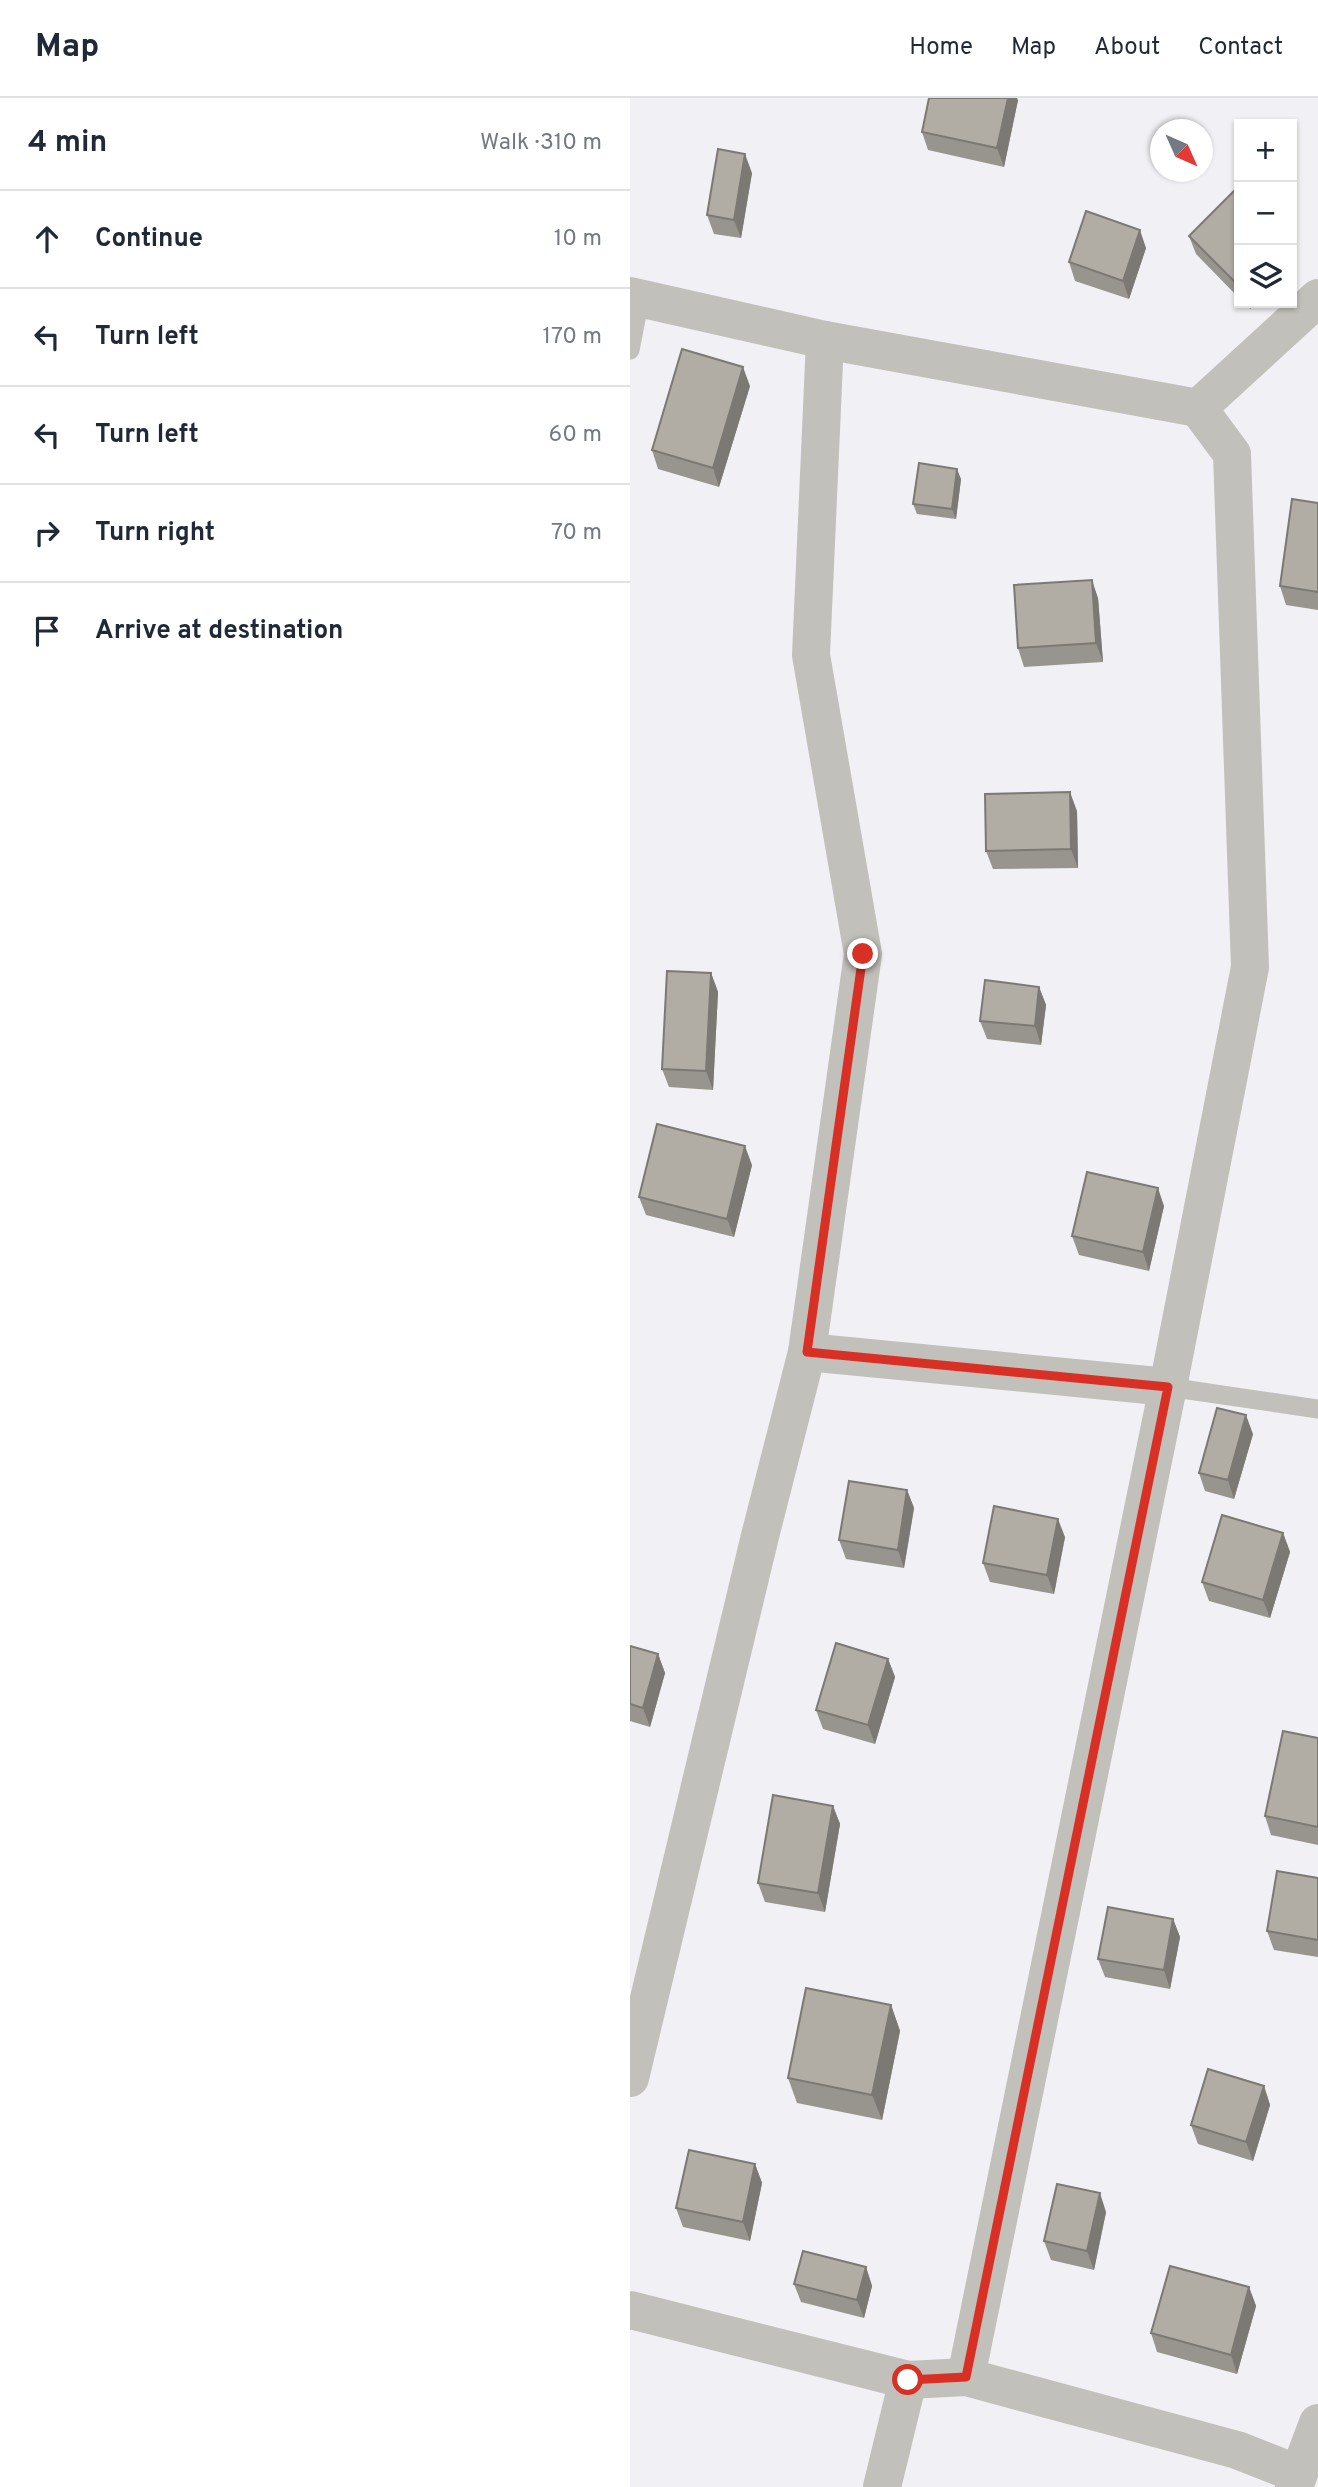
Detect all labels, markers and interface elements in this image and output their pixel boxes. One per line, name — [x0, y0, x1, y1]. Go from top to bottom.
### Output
text: Map — [35, 27, 99, 69]
text: Home — [909, 33, 973, 63]
text: Map — [1011, 33, 1056, 63]
text: About — [1094, 33, 1160, 63]
text: Contact — [1198, 33, 1283, 63]
north arrow — [1150, 119, 1213, 182]
map controls — [1234, 119, 1297, 308]
button: + — [1234, 119, 1297, 182]
text: 4 min — [28, 125, 107, 162]
text: Walk · 310 m — [480, 129, 602, 158]
button: − — [1234, 182, 1297, 245]
icon: ahead — [28, 220, 66, 258]
text: Continue — [95, 223, 203, 256]
text: 10 m — [554, 225, 602, 254]
button: layers — [1234, 245, 1297, 308]
icon: left — [28, 318, 66, 356]
text: Turn left — [95, 321, 199, 354]
text: 170 m — [543, 323, 602, 352]
icon: left — [28, 416, 66, 454]
text: Turn left — [95, 419, 199, 452]
text: 60 m — [549, 421, 602, 450]
icon: right — [28, 514, 66, 552]
text: Turn right — [95, 517, 215, 550]
text: 70 m — [551, 519, 602, 548]
icon: arrive — [28, 612, 66, 650]
text: Arrive at destination — [95, 615, 343, 648]
route end — [847, 938, 878, 969]
route start — [892, 2364, 923, 2395]

